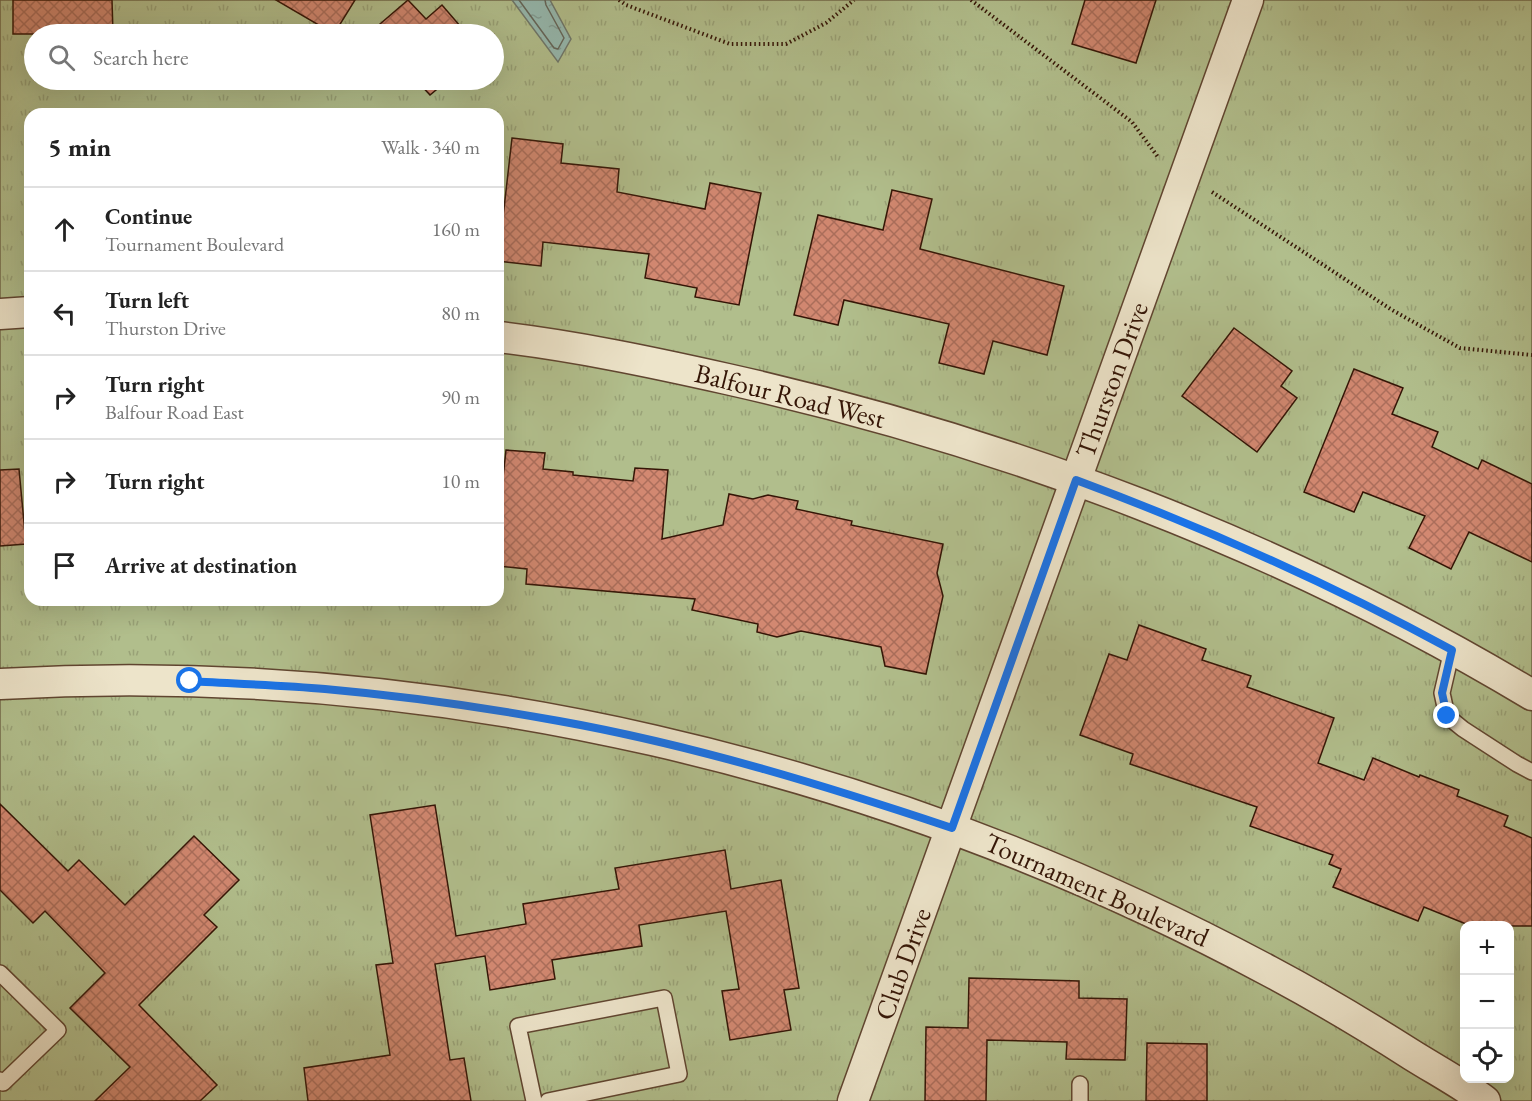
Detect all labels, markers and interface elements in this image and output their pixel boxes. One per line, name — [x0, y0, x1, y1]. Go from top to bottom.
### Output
search box — [24, 24, 504, 90]
icon: search — [45, 41, 78, 74]
text: Search here — [93, 43, 188, 72]
text: 5 min — [48, 130, 111, 164]
text: Walk · 340 m — [381, 134, 480, 160]
text: Continue — [105, 202, 192, 231]
icon: ahead — [48, 213, 81, 246]
text: 160 m — [432, 216, 480, 242]
text: Tournament Boulevard — [105, 231, 284, 257]
text: Turn left — [105, 286, 189, 315]
icon: left — [48, 297, 81, 330]
street label: Thurston Drive — [1067, 297, 1156, 462]
text: 80 m — [441, 300, 480, 326]
text: Thurston Drive — [105, 315, 226, 341]
street label: Balfour Road West — [691, 355, 889, 436]
text: Turn right — [105, 370, 204, 399]
icon: right — [48, 381, 81, 414]
text: 90 m — [441, 384, 480, 410]
text: Balfour Road East — [105, 399, 244, 425]
icon: right — [48, 465, 81, 498]
text: Turn right — [105, 467, 204, 496]
text: 10 m — [441, 468, 480, 494]
icon: arrive — [48, 549, 81, 582]
text: Arrive at destination — [105, 551, 297, 580]
route start — [176, 667, 202, 693]
route end — [1433, 702, 1459, 728]
street label: Tournament Boulevard — [980, 824, 1215, 955]
street label: Club Drive — [866, 903, 939, 1025]
map controls — [1460, 921, 1514, 1083]
button: + — [1460, 921, 1514, 975]
button: − — [1460, 975, 1514, 1029]
button: locate — [1460, 1029, 1514, 1083]

